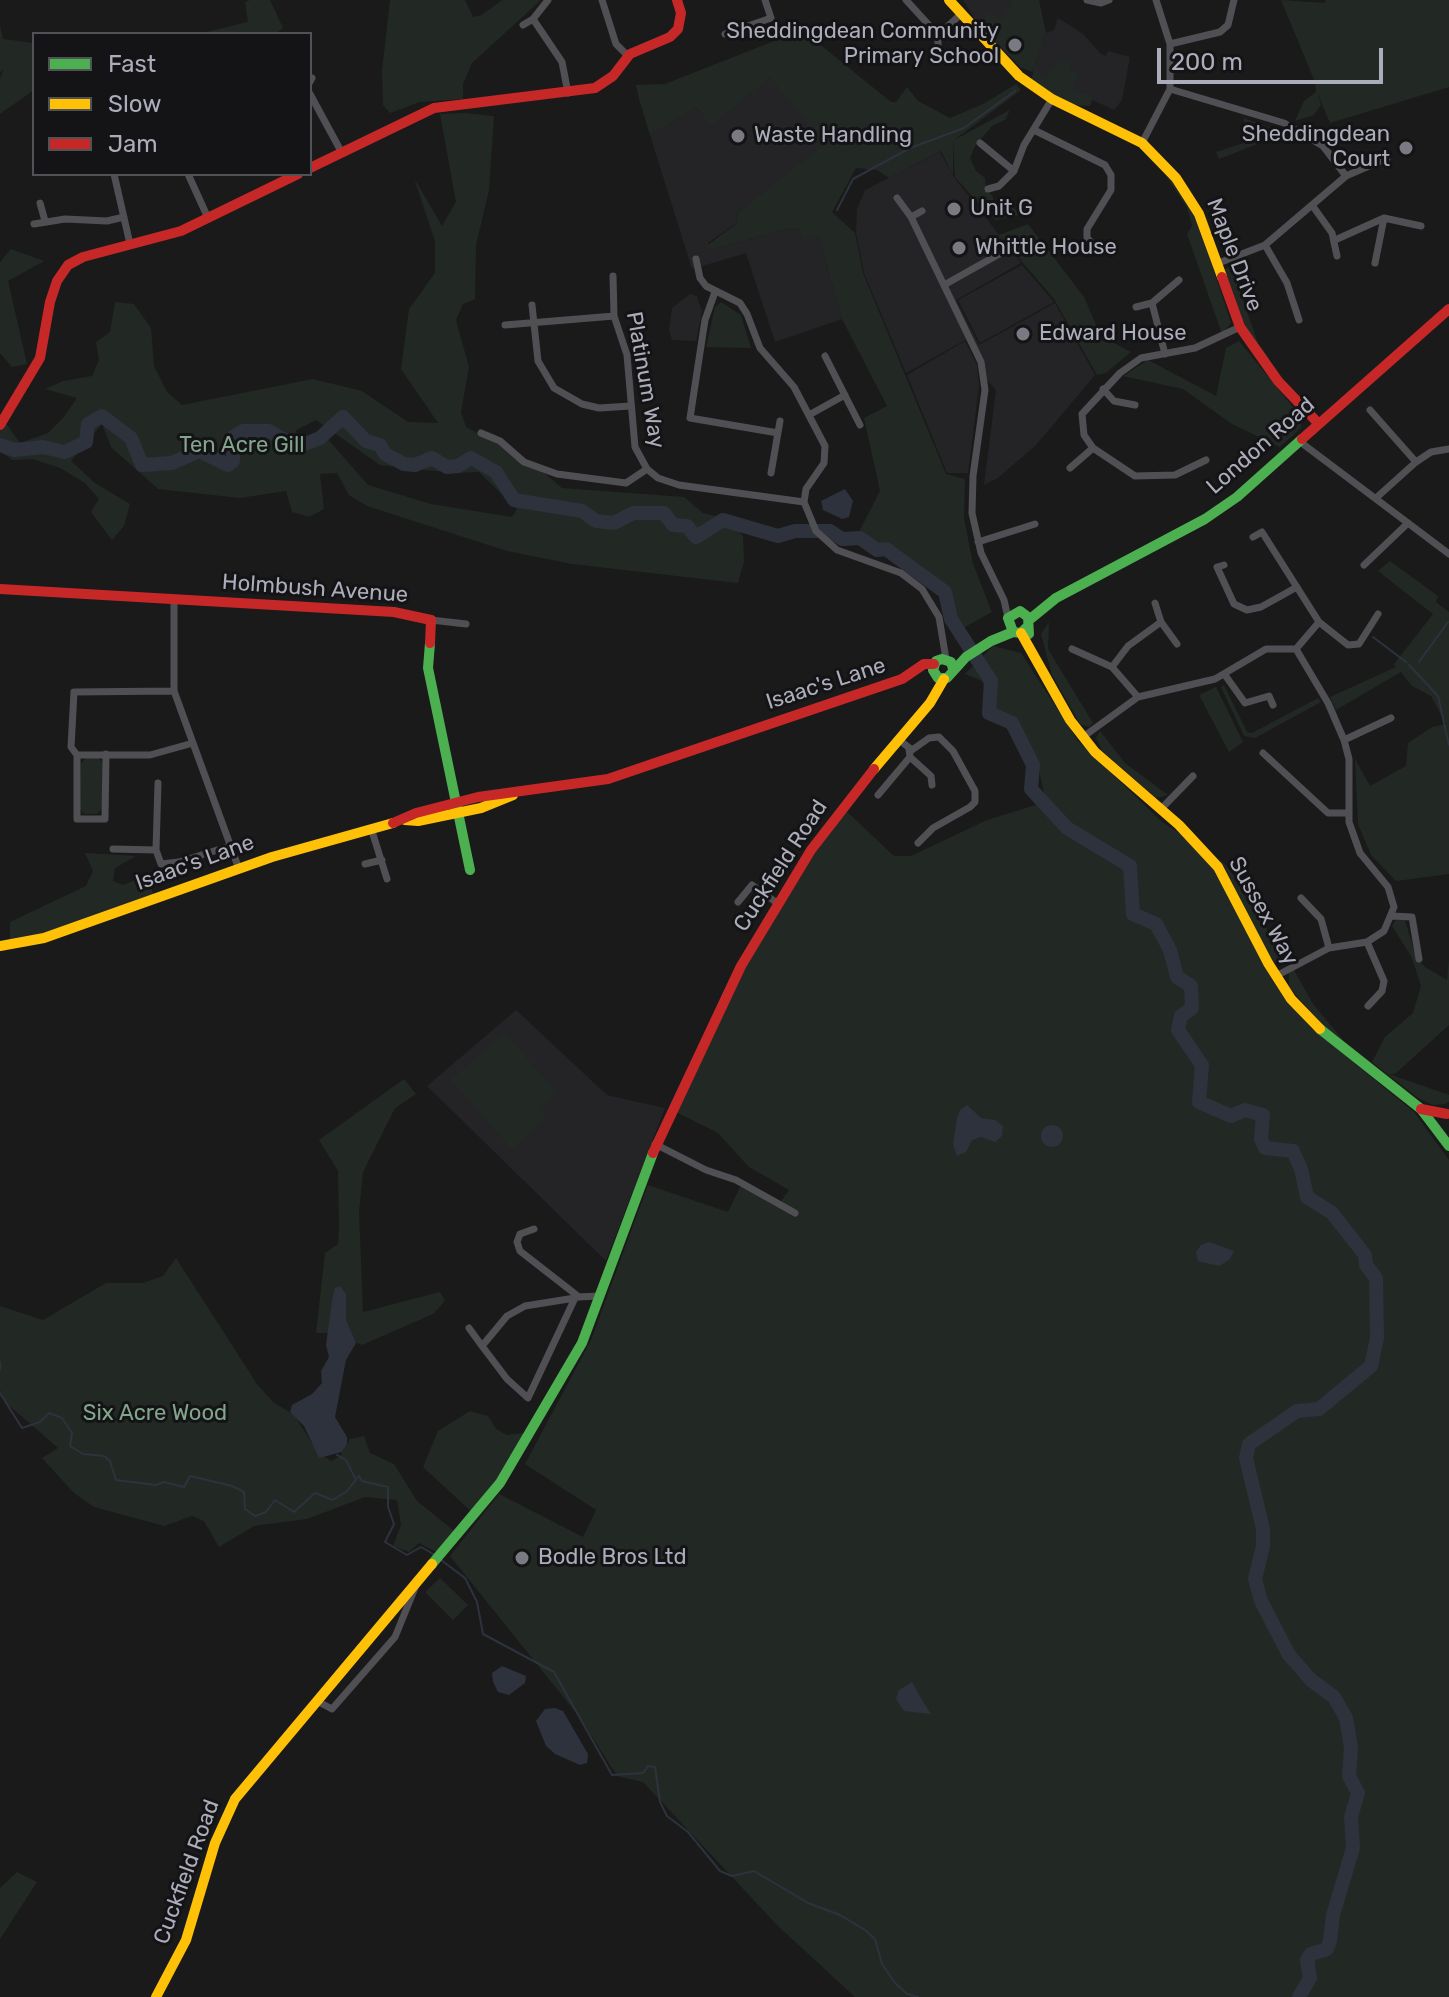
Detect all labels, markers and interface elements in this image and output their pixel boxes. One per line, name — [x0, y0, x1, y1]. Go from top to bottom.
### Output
place label: Sheddingdean Community Primary School — [726, 19, 999, 70]
legend — [32, 32, 312, 176]
scale bar — [1161, 32, 1387, 82]
marker: Sheddingdean Community Primary School — [1006, 36, 1024, 54]
text: 200 m — [1171, 48, 1243, 76]
text: Fast — [108, 50, 156, 78]
text: Slow — [108, 90, 161, 118]
place label: Sheddingdean Court — [1242, 122, 1390, 174]
place label: Waste Handling — [754, 123, 912, 149]
marker: Waste Handling — [729, 127, 747, 145]
text: Jam — [108, 130, 158, 158]
marker: Sheddingdean Court — [1397, 139, 1415, 157]
street label: Maple Drive — [1200, 195, 1268, 315]
place label: Unit G — [970, 196, 1033, 222]
marker: Unit G — [945, 200, 963, 218]
place label: Whittle House — [975, 235, 1117, 261]
marker: Whittle House — [950, 239, 968, 257]
street label: Platinum Way — [620, 310, 670, 450]
place label: Edward House — [1039, 321, 1186, 347]
marker: Edward House — [1014, 325, 1032, 343]
street label: London Road — [1202, 392, 1320, 500]
park label: Ten Acre Gill — [179, 433, 305, 459]
street label: Holmbush Avenue — [221, 569, 409, 609]
street label: Isaac's Lane — [763, 652, 889, 716]
street label: Cuckfield Road — [729, 795, 833, 937]
street label: Isaac's Lane — [132, 829, 258, 897]
street label: Sussex Way — [1222, 852, 1304, 970]
park label: Six Acre Wood — [83, 1401, 227, 1427]
place label: Bodle Bros Ltd — [538, 1545, 687, 1571]
marker: Bodle Bros Ltd — [513, 1549, 531, 1567]
street label: Cuckfield Road — [149, 1796, 225, 1948]

